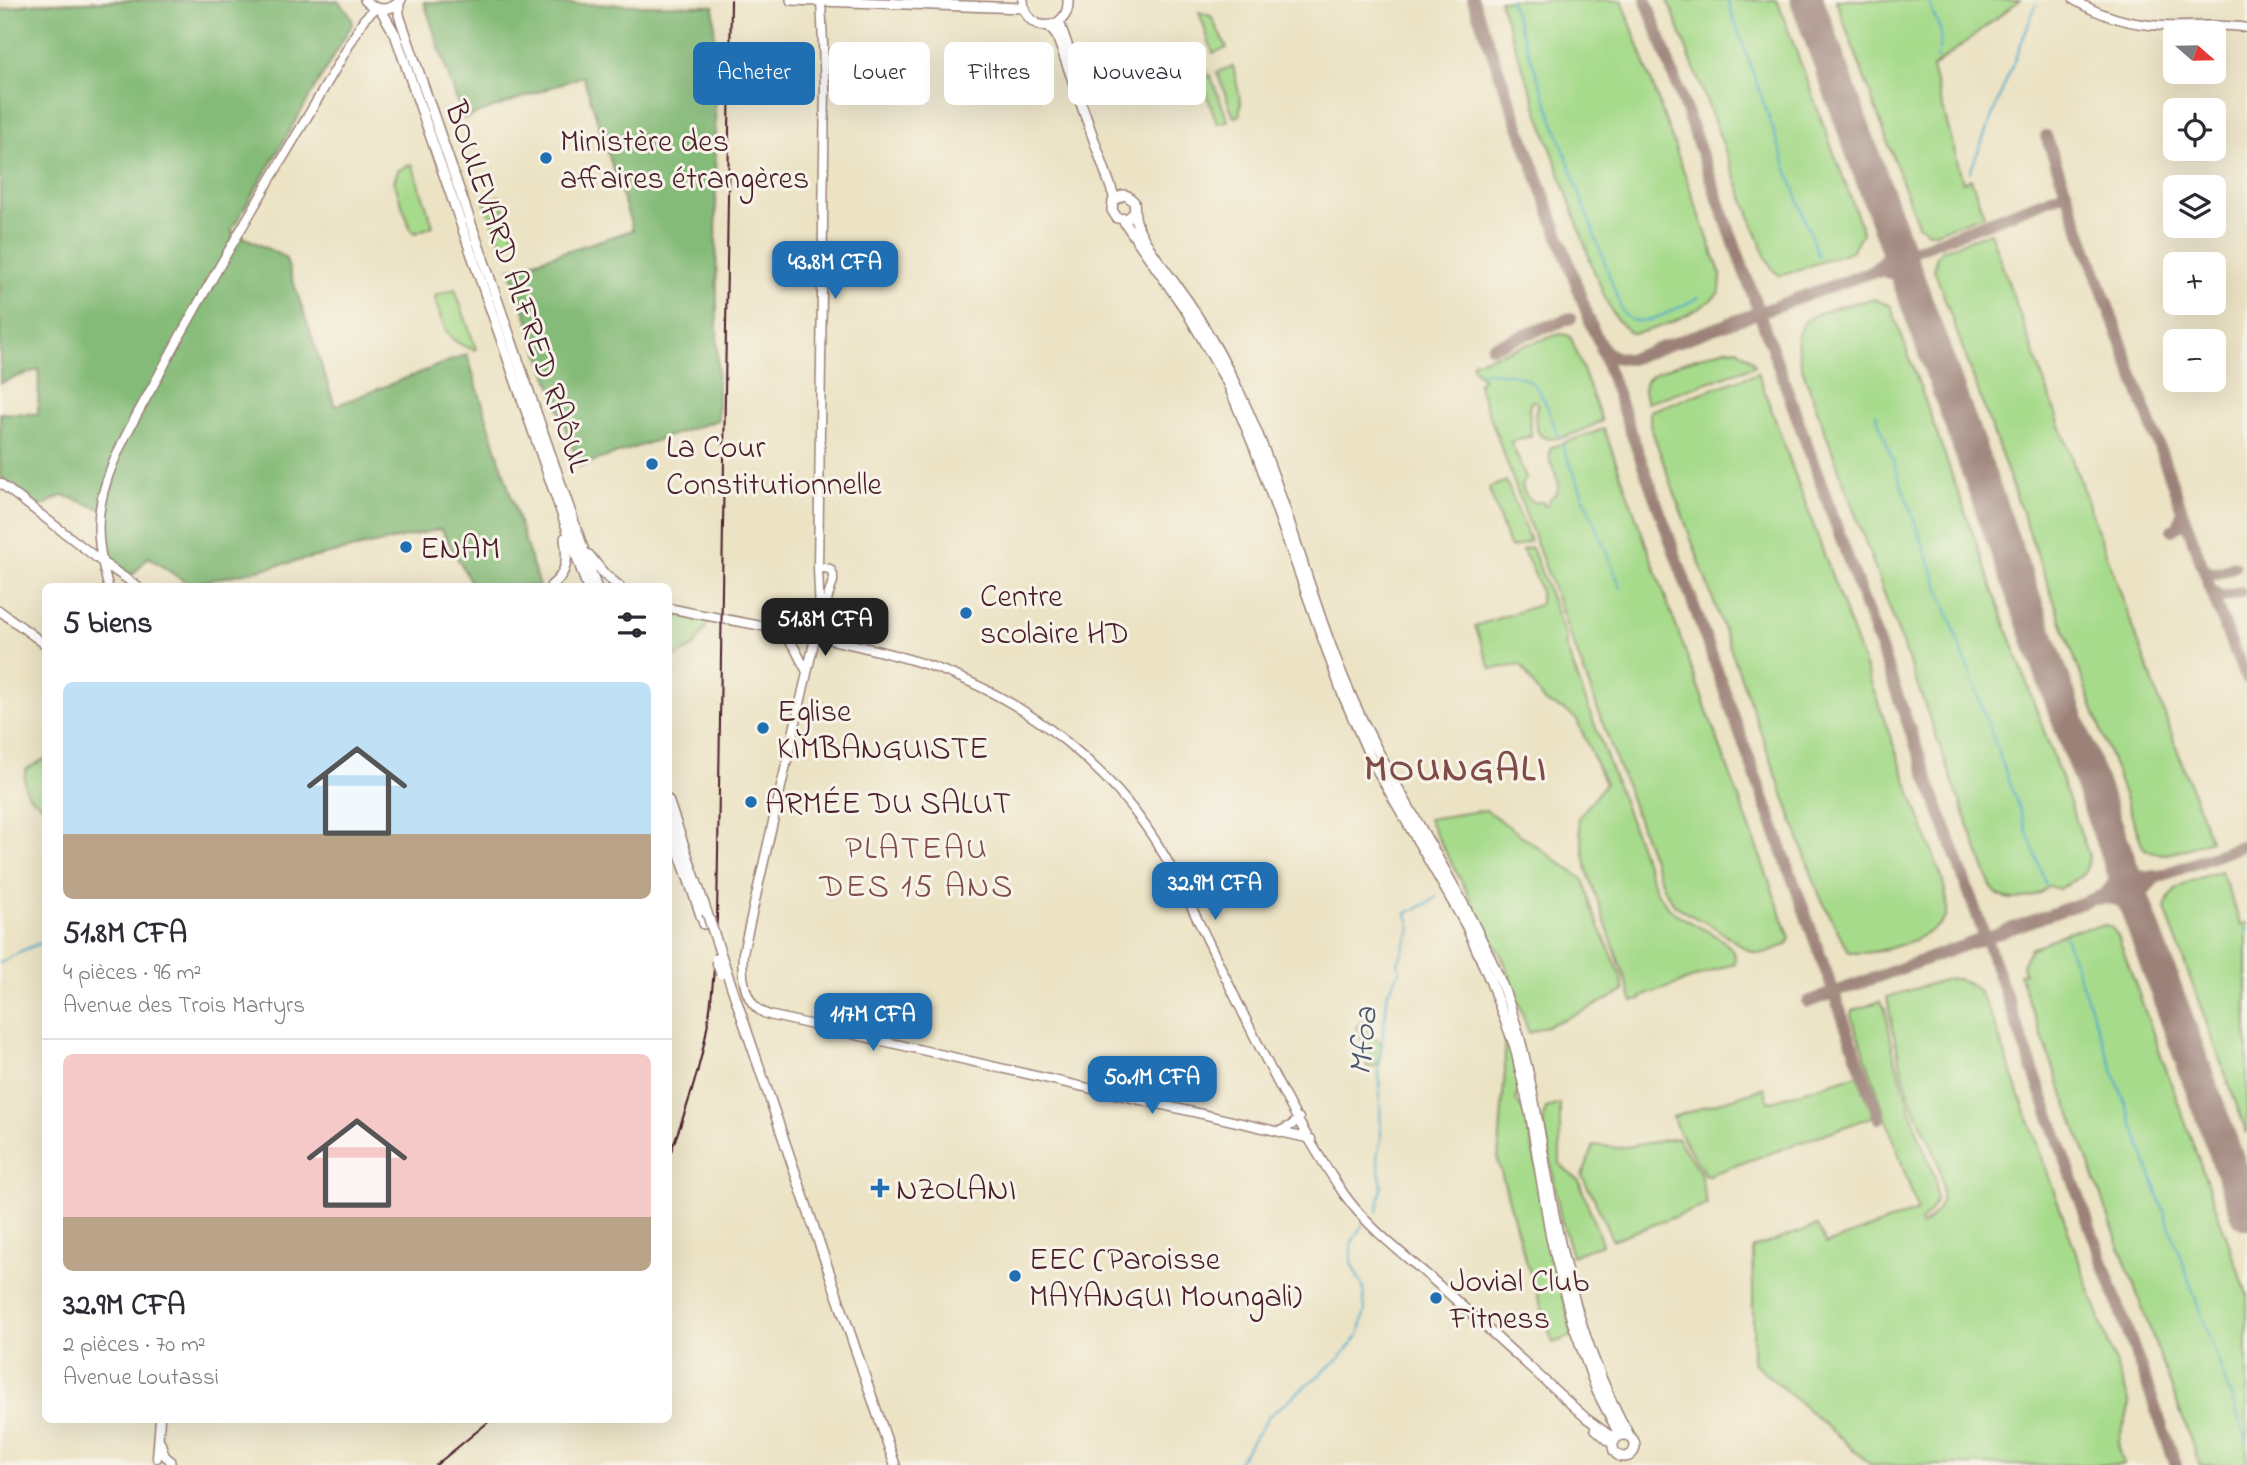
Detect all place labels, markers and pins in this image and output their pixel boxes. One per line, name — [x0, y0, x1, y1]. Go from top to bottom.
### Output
place label: Ministère des affaires étrangères — [560, 120, 809, 204]
marker: Ministère des affaires étrangères — [538, 150, 554, 166]
pin: 43.8M CFA — [755, 242, 915, 301]
place label: La Cour Constitutionnelle — [666, 426, 883, 510]
marker: La Cour Constitutionnelle — [644, 456, 660, 472]
place label: ENAM — [420, 527, 500, 574]
marker: ENAM — [398, 539, 414, 555]
place label: Centre scolaire HD — [980, 575, 1129, 659]
pin: 51.8M CFA — [745, 598, 905, 658]
marker: Centre scolaire HD — [958, 605, 974, 621]
place label: Eglise KIMBANGUISTE — [777, 690, 988, 774]
marker: Eglise KIMBANGUISTE — [755, 720, 771, 736]
place label: ARMÉE DU SALUT — [765, 782, 1011, 829]
marker: ARMÉE DU SALUT — [743, 794, 759, 810]
pin: 32.9M CFA — [1135, 862, 1295, 922]
pin: 117M CFA — [801, 993, 945, 1053]
pin: 50.1M CFA — [1072, 1056, 1232, 1116]
place label: NZOLANI — [896, 1168, 1016, 1215]
marker: NZOLANI — [870, 1178, 890, 1198]
place label: EEC (Paroisse MAYANGUI Moungali) — [1029, 1238, 1302, 1322]
place label: Jovial Club Fitness — [1449, 1260, 1589, 1344]
marker: EEC (Paroisse MAYANGUI Moungali) — [1007, 1268, 1023, 1284]
marker: Jovial Club Fitness — [1428, 1290, 1444, 1306]

